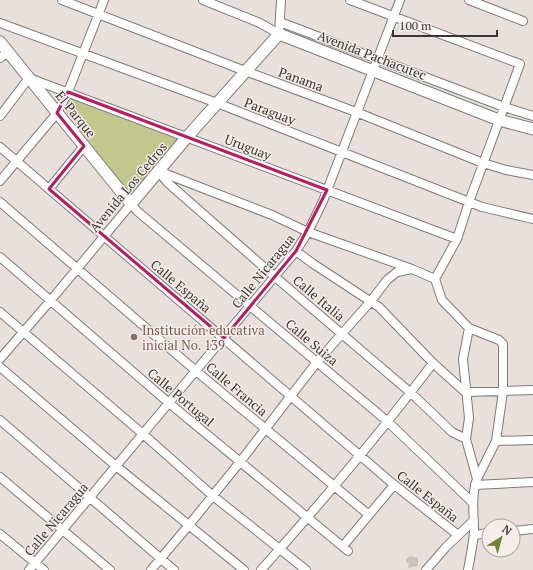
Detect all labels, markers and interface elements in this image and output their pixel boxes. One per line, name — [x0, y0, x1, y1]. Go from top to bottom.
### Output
scale bar — [393, 12, 497, 38]
text: 100 m — [399, 18, 432, 33]
street label: Avenida Pachacutec — [315, 26, 429, 84]
street label: Panama — [276, 63, 326, 96]
street label: El Parque — [52, 87, 100, 141]
street label: Paraguay — [242, 93, 299, 129]
street label: Uruguay — [222, 130, 274, 164]
street label: Avenida Los Cedros — [85, 138, 171, 236]
street label: Calle Nicaragua — [227, 230, 299, 312]
street label: Calle España — [147, 255, 215, 317]
street label: Calle Italia — [289, 271, 349, 325]
street label: Calle Suiza — [282, 315, 343, 370]
place label: Institución educativa inicial No. 139 — [142, 321, 265, 354]
marker: Institución educativa inicial No. 139 — [129, 332, 139, 342]
street label: Calle Francia — [202, 358, 272, 420]
street label: Calle Portugal — [144, 364, 218, 430]
street label: Calle España — [393, 466, 463, 526]
street label: Calle Nicaragua — [20, 478, 92, 560]
north arrow — [481, 518, 521, 558]
text: N — [499, 522, 515, 539]

